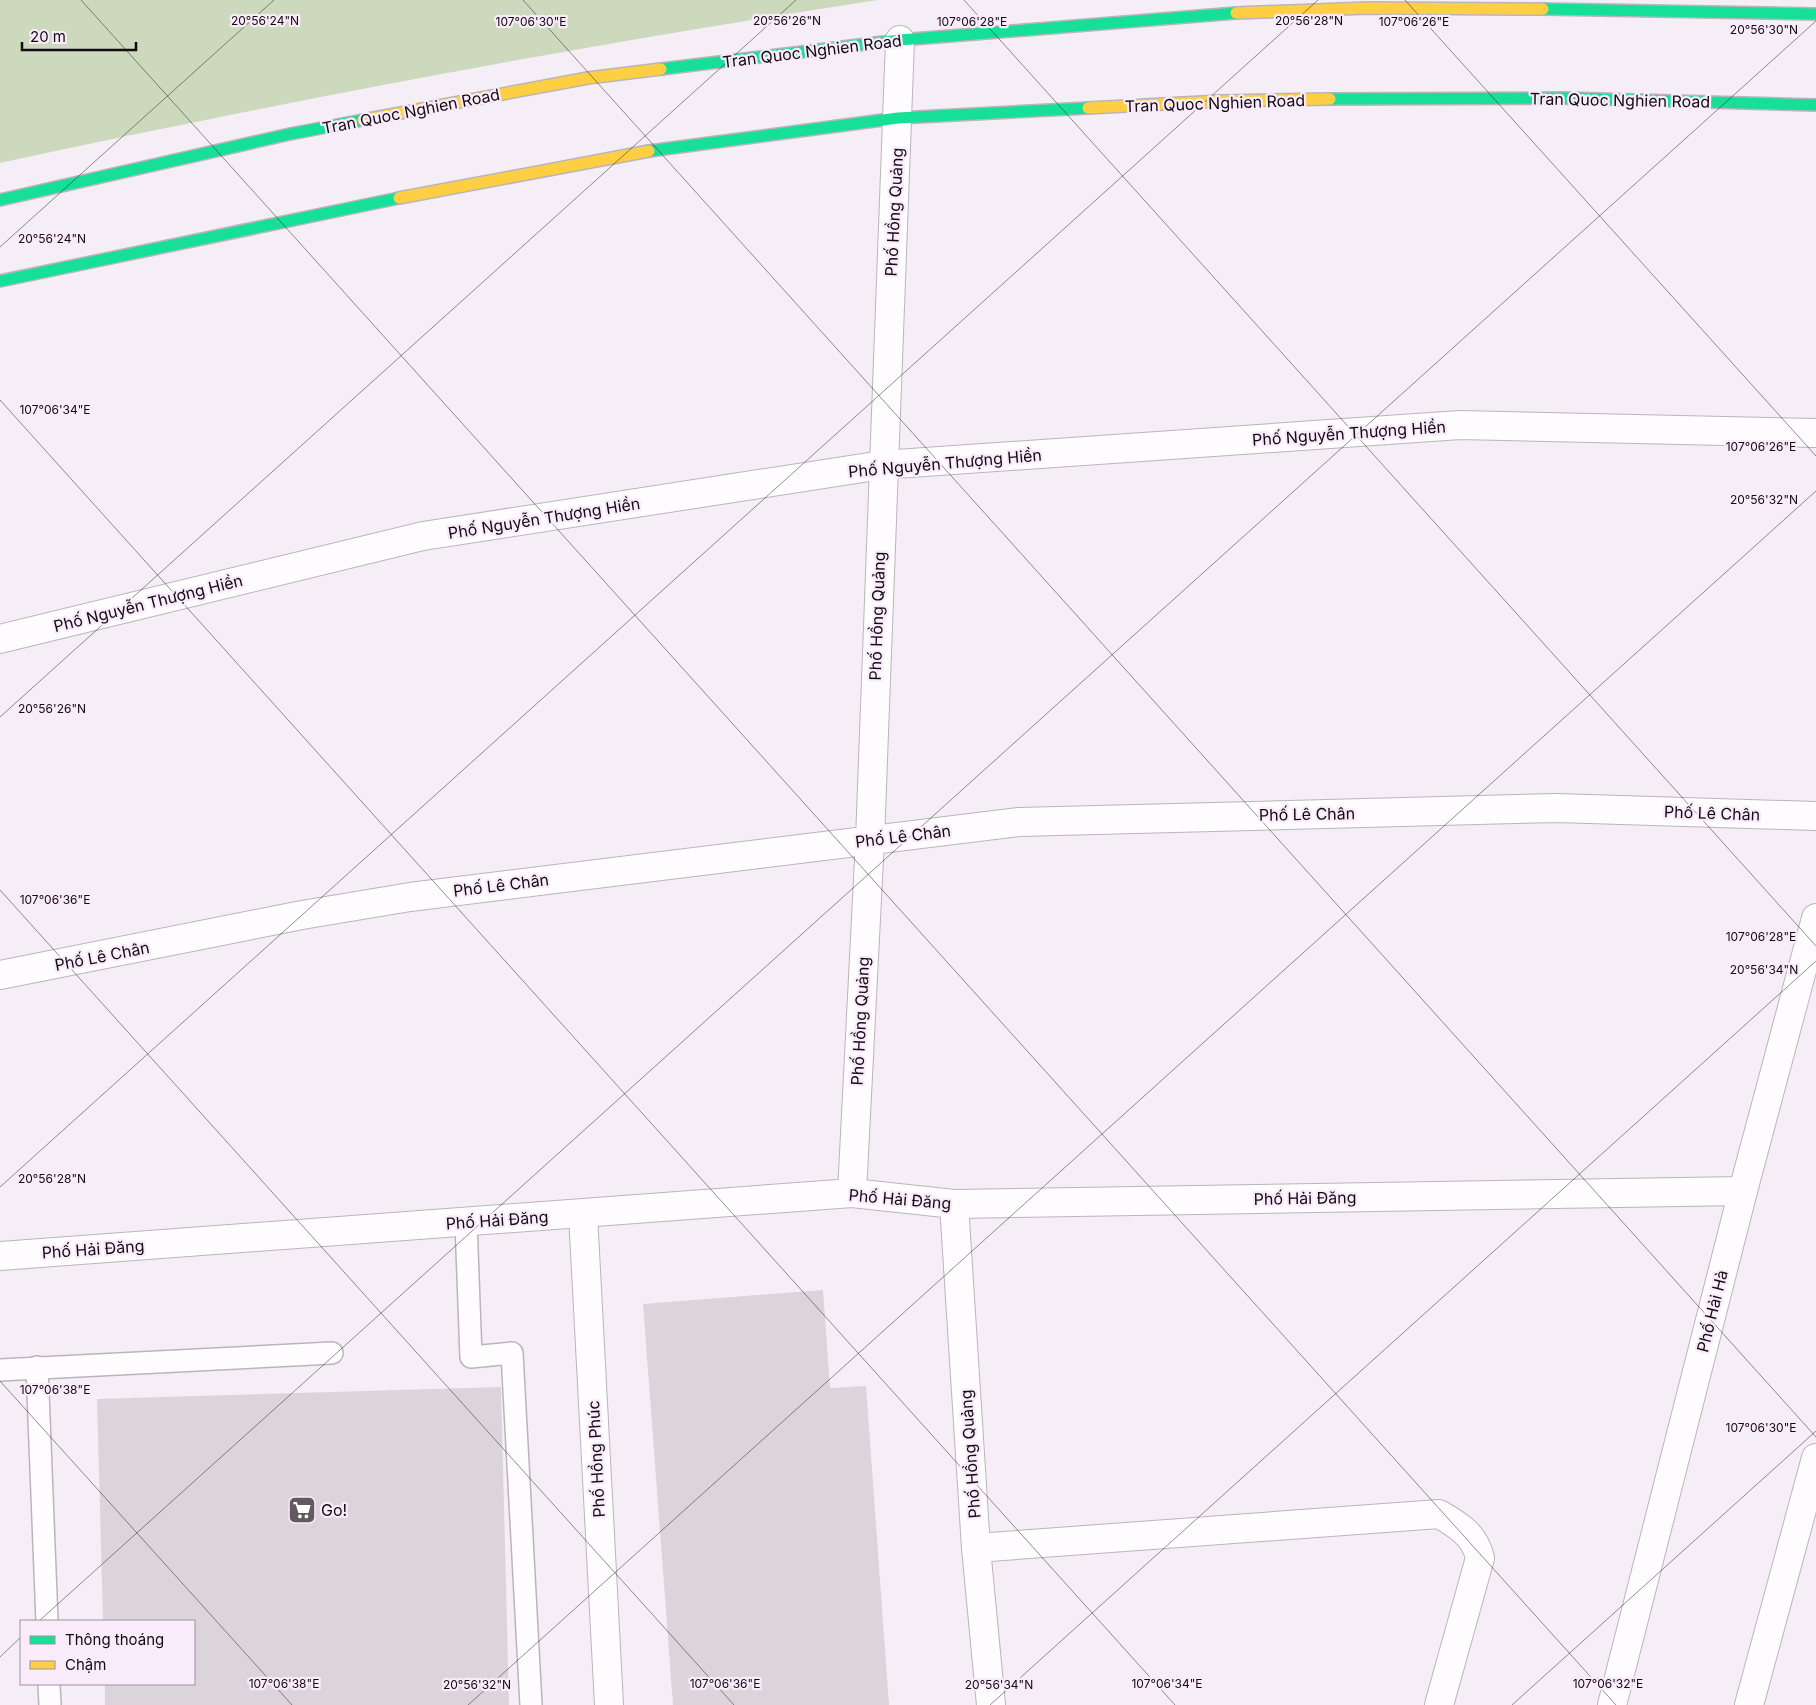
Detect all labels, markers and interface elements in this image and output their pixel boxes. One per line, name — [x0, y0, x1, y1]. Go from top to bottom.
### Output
text: 20°56'24"N — [231, 13, 299, 28]
text: 20°56'26"N — [753, 13, 821, 28]
text: 20°56'28"N — [1275, 13, 1343, 28]
text: 107°06'30"E — [496, 14, 566, 29]
text: 107°06'28"E — [937, 14, 1007, 29]
text: 107°06'26"E — [1379, 14, 1449, 29]
scale bar — [22, 20, 136, 52]
text: 20°56'30"N — [1730, 22, 1798, 37]
text: 20 m — [30, 27, 66, 46]
street label: Tran Quoc Nghien Road — [721, 30, 903, 72]
street label: Tran Quoc Nghien Road — [321, 84, 501, 138]
street label: Tran Quoc Nghien Road — [1530, 88, 1710, 112]
street label: Tran Quoc Nghien Road — [1125, 90, 1305, 116]
street label: Phố Hồng Quảng — [881, 147, 907, 277]
text: 20°56'24"N — [18, 231, 86, 246]
text: 107°06'34"E — [19, 402, 91, 417]
street label: Phố Nguyễn Thượng Hiền — [1251, 416, 1447, 450]
text: 107°06'26"E — [1726, 439, 1796, 454]
street label: Phố Nguyễn Thượng Hiền — [847, 445, 1043, 481]
text: 20°56'32"N — [1730, 492, 1798, 507]
street label: Phố Nguyễn Thượng Hiền — [447, 493, 641, 543]
street label: Phố Hồng Quảng — [865, 551, 889, 681]
street label: Phố Nguyễn Thượng Hiền — [51, 570, 245, 636]
text: 20°56'26"N — [18, 701, 86, 716]
street label: Phố Lê Chân — [1664, 801, 1760, 825]
street label: Phố Lê Chân — [1259, 803, 1355, 825]
street label: Phố Lê Chân — [854, 820, 952, 852]
street label: Phố Lê Chân — [452, 869, 550, 901]
text: 107°06'36"E — [20, 892, 90, 907]
text: 107°06'28"E — [1726, 929, 1796, 944]
street label: Phố Lê Chân — [53, 937, 151, 975]
street label: Phố Hồng Quảng — [847, 956, 873, 1086]
text: 20°56'34"N — [1730, 962, 1798, 977]
text: 20°56'28"N — [18, 1171, 86, 1186]
street label: Phố Hải Đăng — [848, 1185, 952, 1213]
street label: Phố Hải Đăng — [1253, 1187, 1357, 1209]
street label: Phố Hải Đăng — [445, 1206, 549, 1234]
street label: Phố Hải Đăng — [41, 1235, 145, 1263]
street label: Phố Hải Hà — [1692, 1268, 1732, 1354]
text: 107°06'38"E — [20, 1382, 90, 1397]
street label: Phố Hồng Quảng — [956, 1389, 984, 1519]
street label: Phố Hồng Phúc — [583, 1400, 609, 1518]
text: 107°06'30"E — [1726, 1420, 1796, 1435]
supermarket icon: Go! — [287, 1495, 317, 1525]
place label: Go! — [321, 1500, 347, 1520]
legend — [20, 1620, 195, 1685]
text: Thông thoáng — [65, 1630, 164, 1649]
text: Chậm — [65, 1655, 106, 1674]
text: 107°06'38"E — [249, 1676, 319, 1691]
text: 107°06'36"E — [690, 1676, 760, 1691]
text: 107°06'34"E — [1131, 1676, 1203, 1691]
text: 107°06'32"E — [1573, 1676, 1643, 1691]
text: 20°56'32"N — [443, 1677, 511, 1692]
text: 20°56'34"N — [965, 1677, 1033, 1692]

